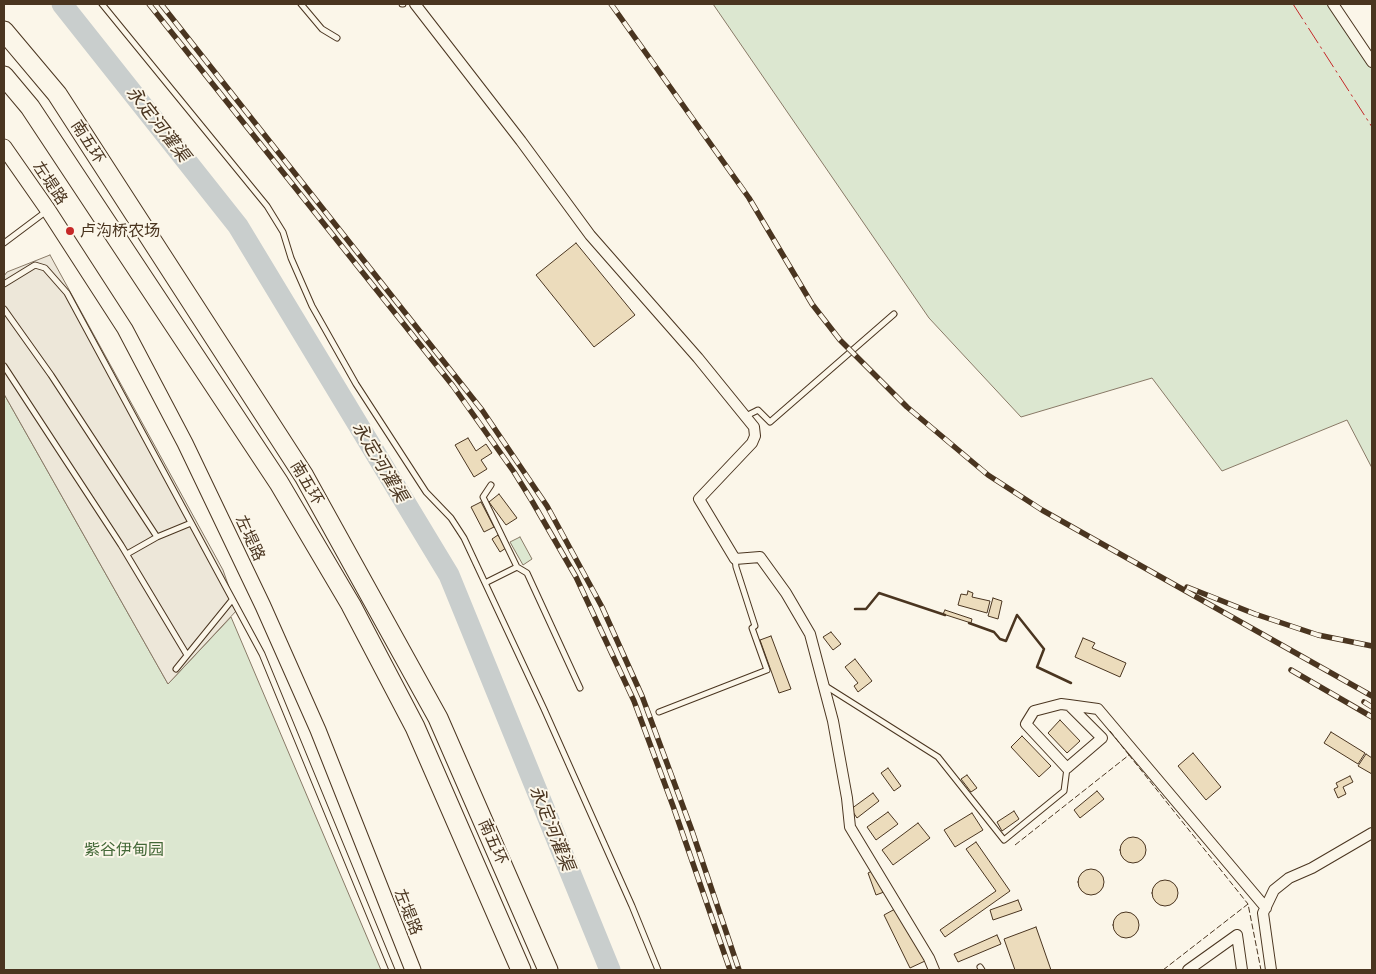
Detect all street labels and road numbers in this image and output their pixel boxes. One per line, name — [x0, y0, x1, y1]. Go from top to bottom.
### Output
street label: 南五环 — [67, 117, 109, 167]
street label: 左堤路 — [29, 158, 71, 208]
street label: 南五环 — [286, 457, 328, 509]
street label: 左堤路 — [231, 512, 269, 564]
street label: 南五环 — [474, 816, 512, 868]
street label: 左堤路 — [390, 886, 426, 938]

